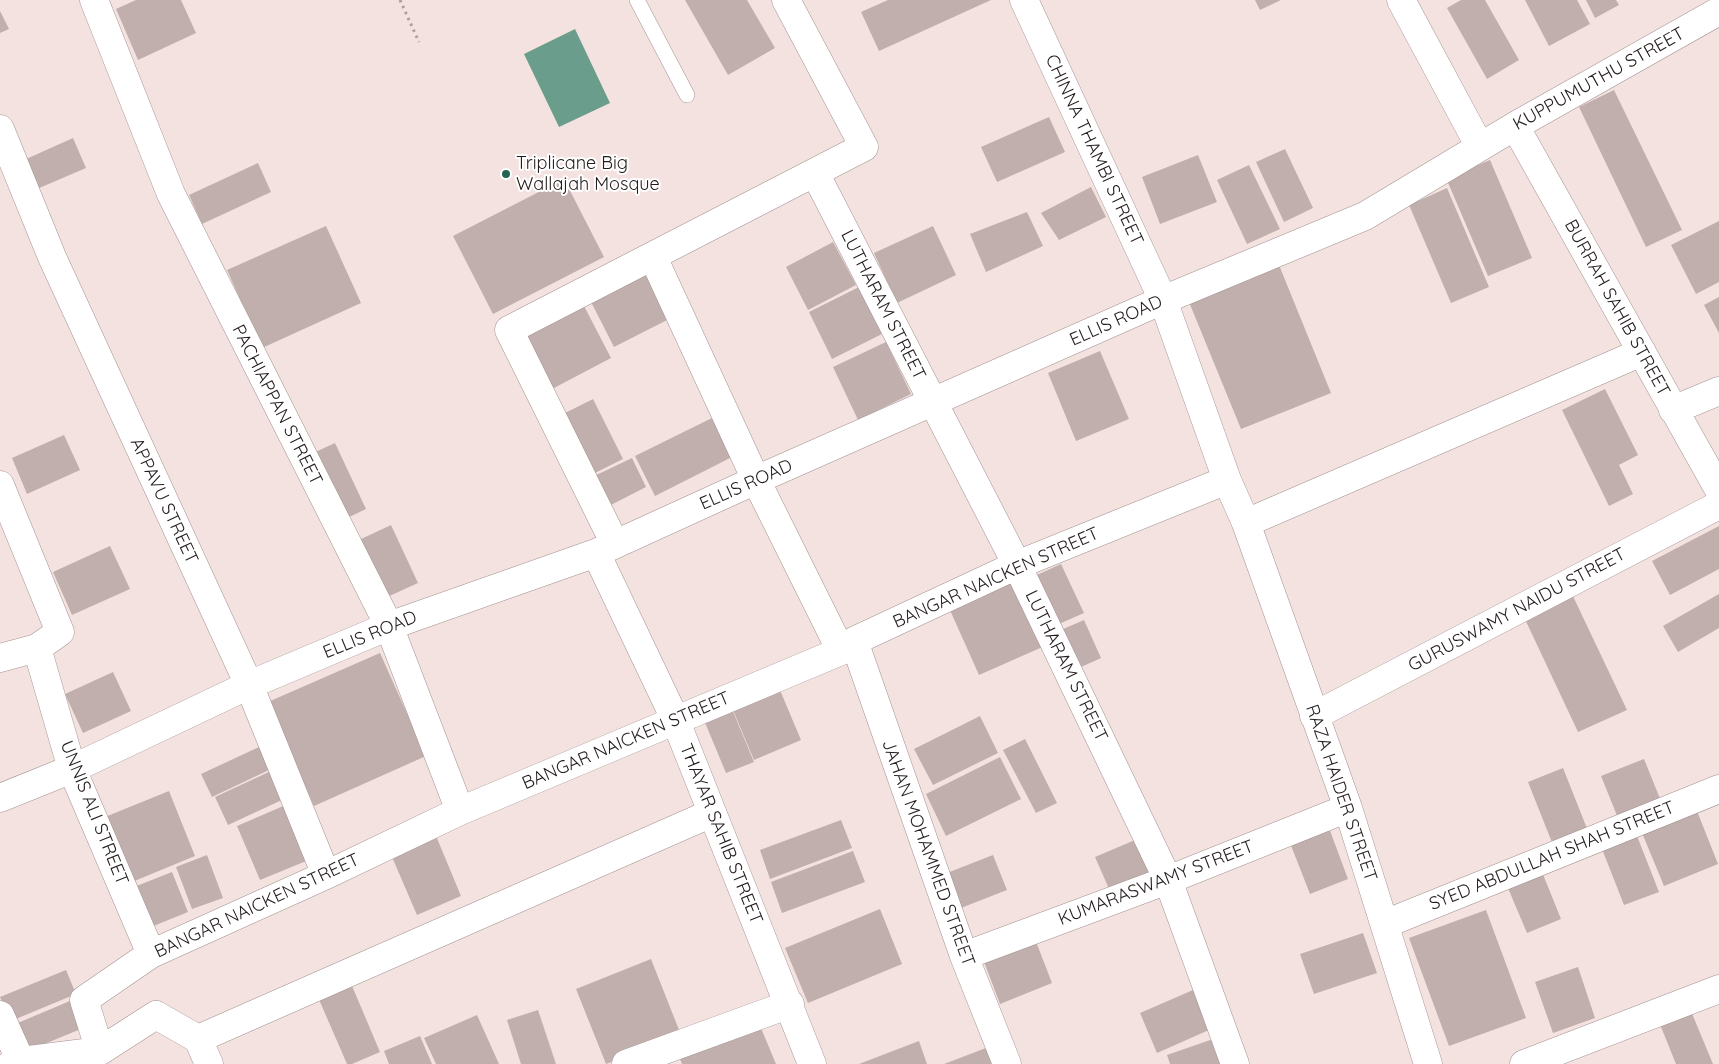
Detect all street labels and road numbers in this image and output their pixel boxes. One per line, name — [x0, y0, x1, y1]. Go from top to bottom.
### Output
street label: KUPPUMUTHU STREET — [1510, 23, 1688, 135]
street label: CHINNA THAMBI STREET — [1040, 51, 1148, 249]
street label: BURRAH SAHIB STREET — [1559, 216, 1675, 400]
street label: LUTHARAM STREET — [836, 226, 930, 384]
street label: ELLIS ROAD — [1066, 291, 1166, 351]
street label: PACHIAPPAN STREET — [227, 321, 327, 489]
street label: APPAVU STREET — [125, 435, 203, 567]
street label: ELLIS ROAD — [696, 455, 796, 515]
street label: BANGAR NAICKEN STREET — [890, 523, 1102, 633]
street label: GURUSWAMY NAIDU STREET — [1405, 543, 1629, 677]
street label: LUTHARAM STREET — [1020, 587, 1112, 745]
street label: ELLIS ROAD — [320, 606, 420, 664]
street label: BANGAR NAICKEN STREET — [519, 687, 733, 795]
street label: RAZA HAIDER STREET — [1301, 702, 1381, 884]
street label: JAHAN MOHAMMED STREET — [877, 737, 979, 969]
street label: UNNIS ALI STREET — [55, 738, 133, 888]
street label: THAYAR SAHIB STREET — [675, 741, 767, 927]
street label: SYED ABDULLAH SHAH STREET — [1426, 797, 1678, 915]
street label: KUMARASWAMY STREET — [1055, 836, 1257, 930]
street label: BANGAR NAICKEN STREET — [151, 849, 363, 963]

